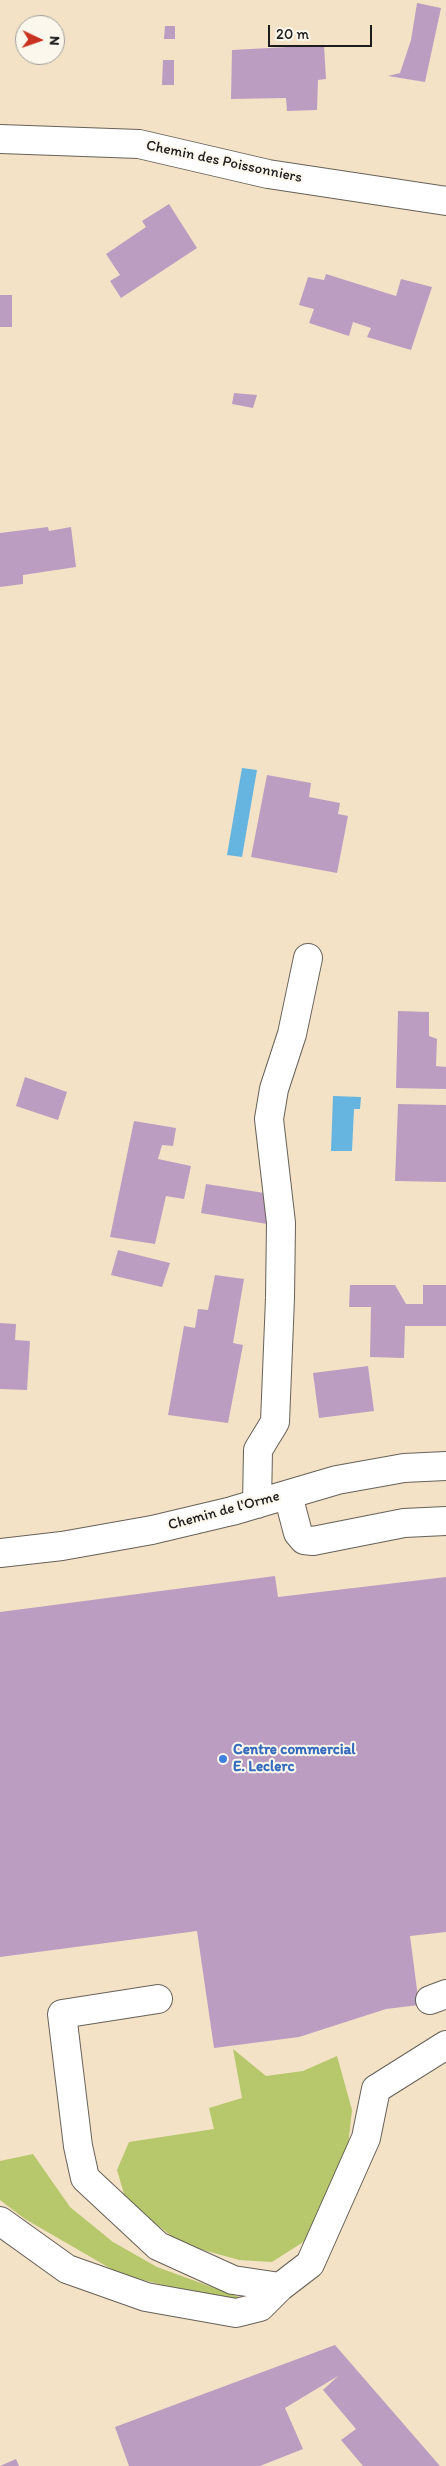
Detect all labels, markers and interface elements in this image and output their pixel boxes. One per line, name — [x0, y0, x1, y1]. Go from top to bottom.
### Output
north arrow — [15, 15, 65, 65]
scale bar — [271, 15, 375, 47]
text: 20 m — [276, 25, 309, 43]
text: N — [46, 36, 63, 46]
street label: Chemin des Poissonniers — [144, 137, 304, 187]
street label: Chemin de l'Orme — [166, 1487, 282, 1535]
place label: Centre commercial E. Leclerc — [233, 1741, 356, 1776]
marker: Centre commercial E. Leclerc — [217, 1753, 229, 1765]

